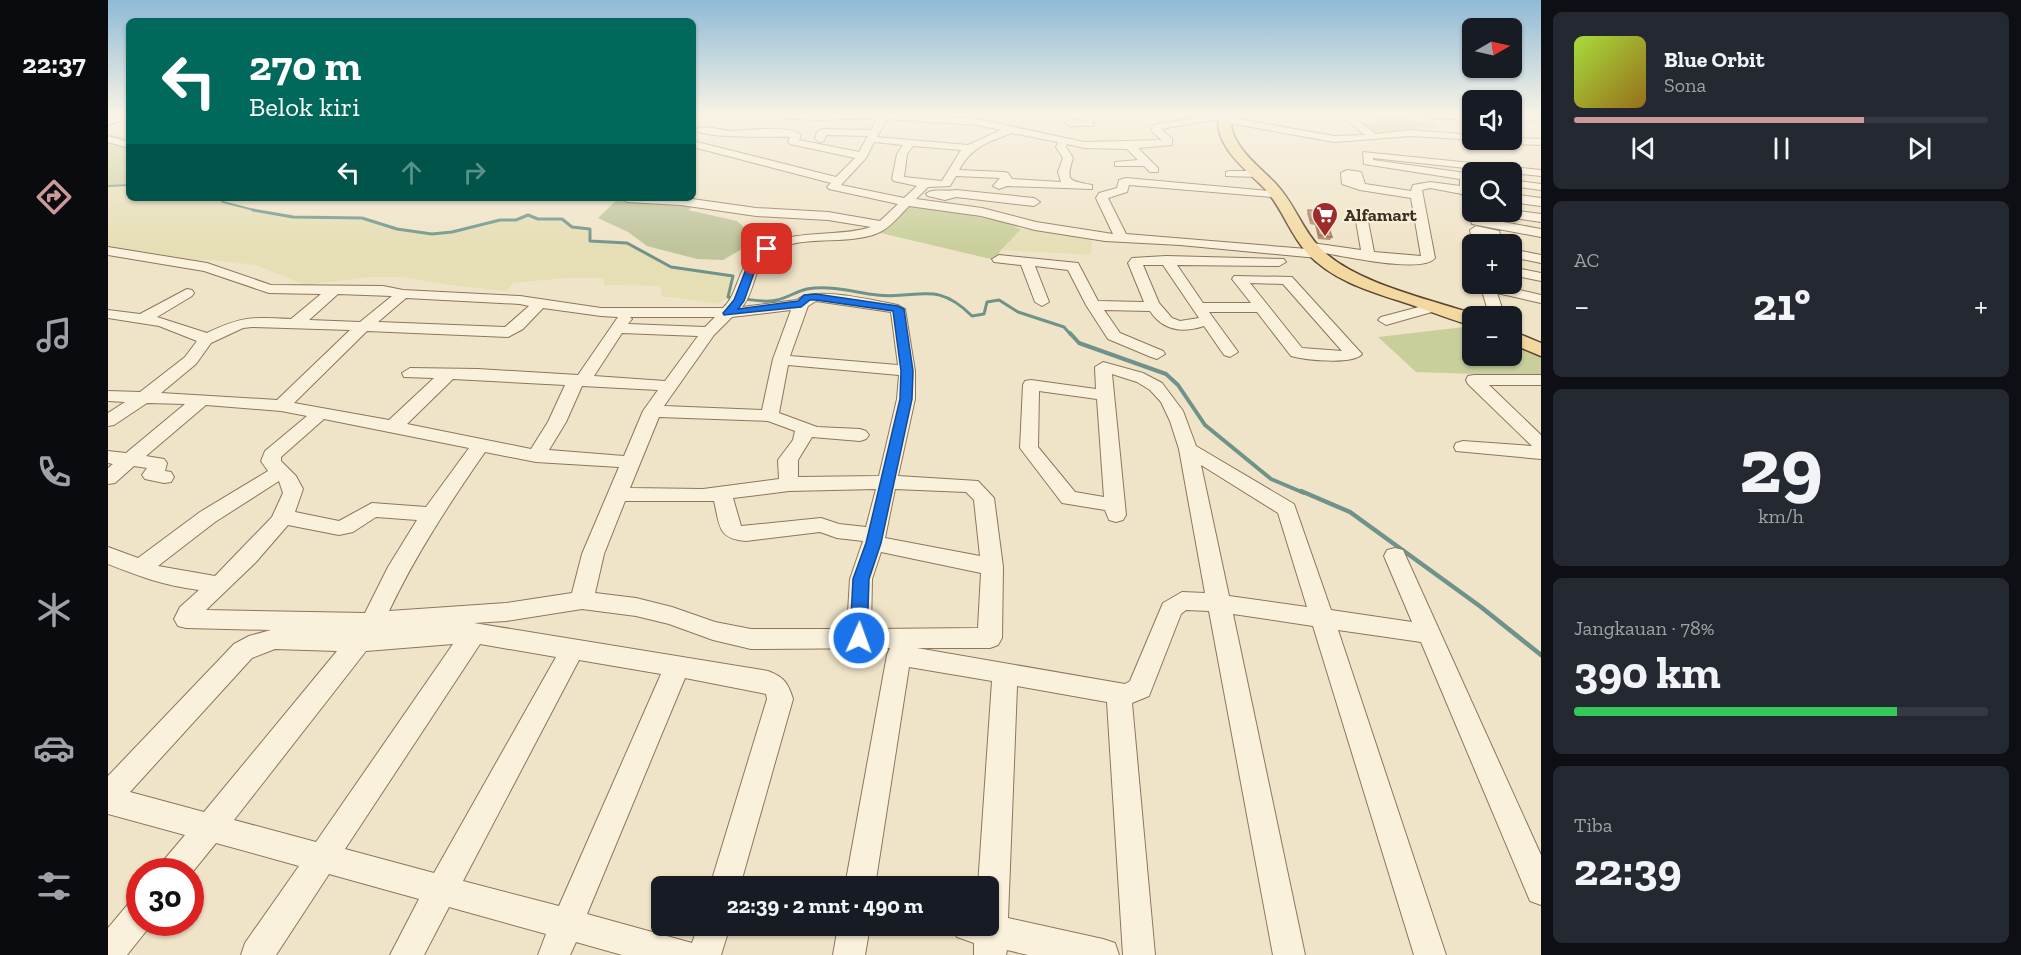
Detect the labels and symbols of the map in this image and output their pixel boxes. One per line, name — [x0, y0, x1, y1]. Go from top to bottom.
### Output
north arrow — [1462, 18, 1522, 78]
supermarket icon: Alfamart — [1310, 200, 1340, 238]
place label: Alfamart — [1344, 204, 1418, 226]
pin — [741, 223, 792, 274]
position arrow — [827, 606, 891, 670]
speed limit sign: 30 — [126, 858, 204, 936]

